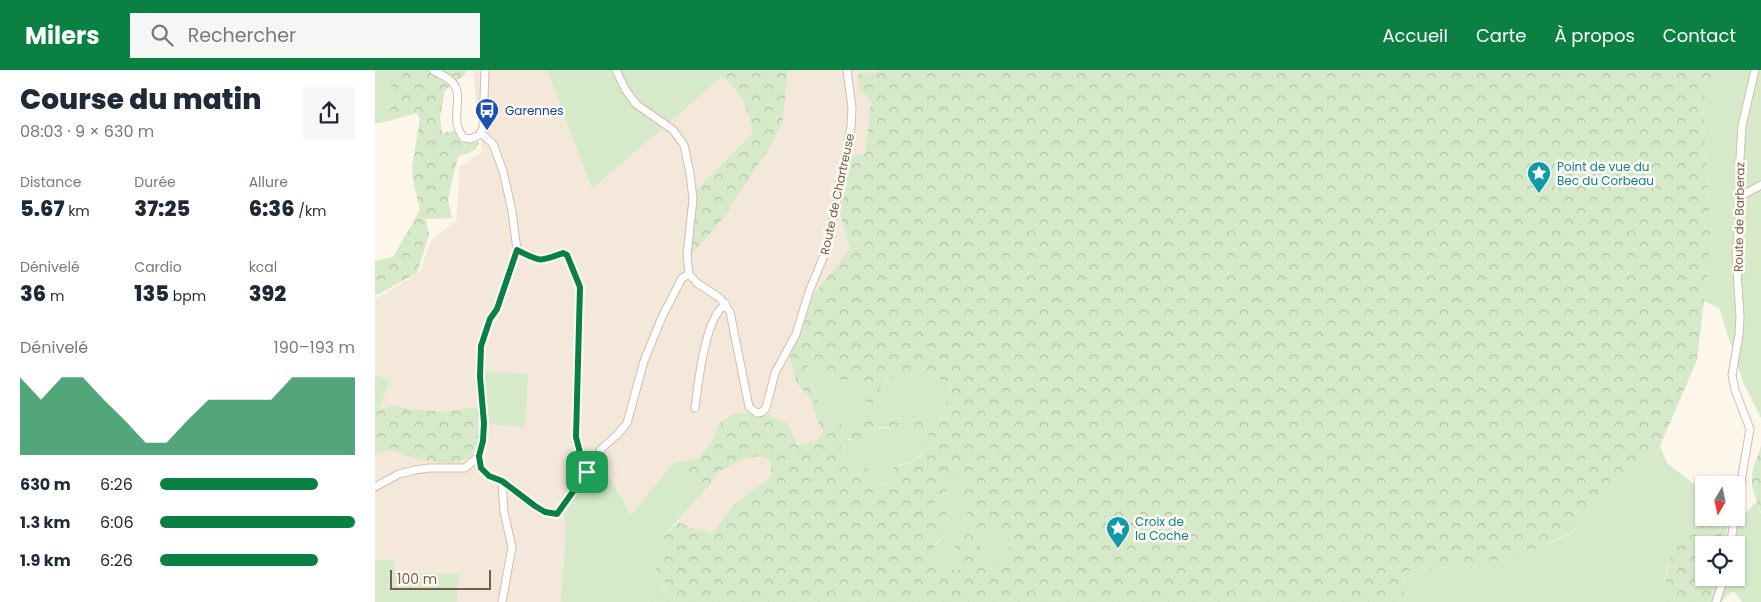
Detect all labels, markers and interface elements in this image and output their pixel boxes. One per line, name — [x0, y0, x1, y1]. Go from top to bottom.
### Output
search box — [130, 13, 480, 58]
text: Milers — [25, 19, 100, 52]
icon: search — [148, 21, 176, 49]
text: Rechercher — [188, 22, 296, 49]
text: Accueil — [1382, 23, 1448, 48]
text: Carte — [1476, 23, 1526, 48]
text: À propos — [1554, 23, 1635, 48]
text: Contact — [1663, 23, 1736, 48]
text: Course du matin — [20, 80, 261, 119]
button: share — [303, 87, 355, 139]
bus stop icon: Garennes — [474, 97, 500, 131]
place label: Garennes — [505, 102, 563, 119]
text: 08:03 · 9 × 630 m — [20, 120, 154, 143]
street label: Route de Chartreuse — [816, 132, 858, 256]
place label: Point de vue du Bec du Corbeau — [1557, 158, 1654, 189]
place icon: Point de vue du Bec du Corbeau — [1526, 160, 1552, 194]
street label: Route de Barberaz — [1730, 162, 1748, 272]
text: Distance — [20, 172, 81, 192]
text: Durée — [134, 172, 176, 192]
text: Allure — [249, 172, 288, 192]
text: 5.67 — [20, 194, 64, 223]
text: 37:25 — [134, 194, 190, 223]
text: 6:36 — [249, 194, 294, 223]
text: km — [64, 201, 90, 221]
text: /km — [294, 201, 327, 221]
text: Dénivelé — [20, 257, 80, 277]
text: Cardio — [134, 257, 182, 277]
text: kcal — [249, 257, 277, 277]
text: 36 — [20, 279, 46, 308]
text: 135 — [134, 279, 169, 308]
text: 392 — [249, 279, 286, 308]
text: m — [46, 286, 64, 306]
text: bpm — [169, 286, 206, 306]
text: Dénivelé — [20, 336, 88, 359]
text: 190–193 m — [274, 336, 355, 359]
pin — [566, 451, 608, 493]
icon: arrive — [573, 458, 601, 486]
text: 630 m — [20, 473, 71, 496]
text: 6:26 — [100, 473, 133, 496]
north arrow — [1695, 476, 1745, 526]
map controls — [1695, 476, 1745, 586]
text: 1.3 km — [20, 511, 70, 534]
text: 6:06 — [100, 511, 134, 534]
place label: Croix de la Coche — [1135, 513, 1189, 544]
place icon: Croix de la Coche — [1105, 515, 1131, 549]
button: locate — [1695, 536, 1745, 586]
text: 1.9 km — [20, 549, 71, 572]
text: 6:26 — [100, 549, 133, 572]
scale bar — [390, 567, 491, 590]
text: 100 m — [397, 569, 437, 589]

